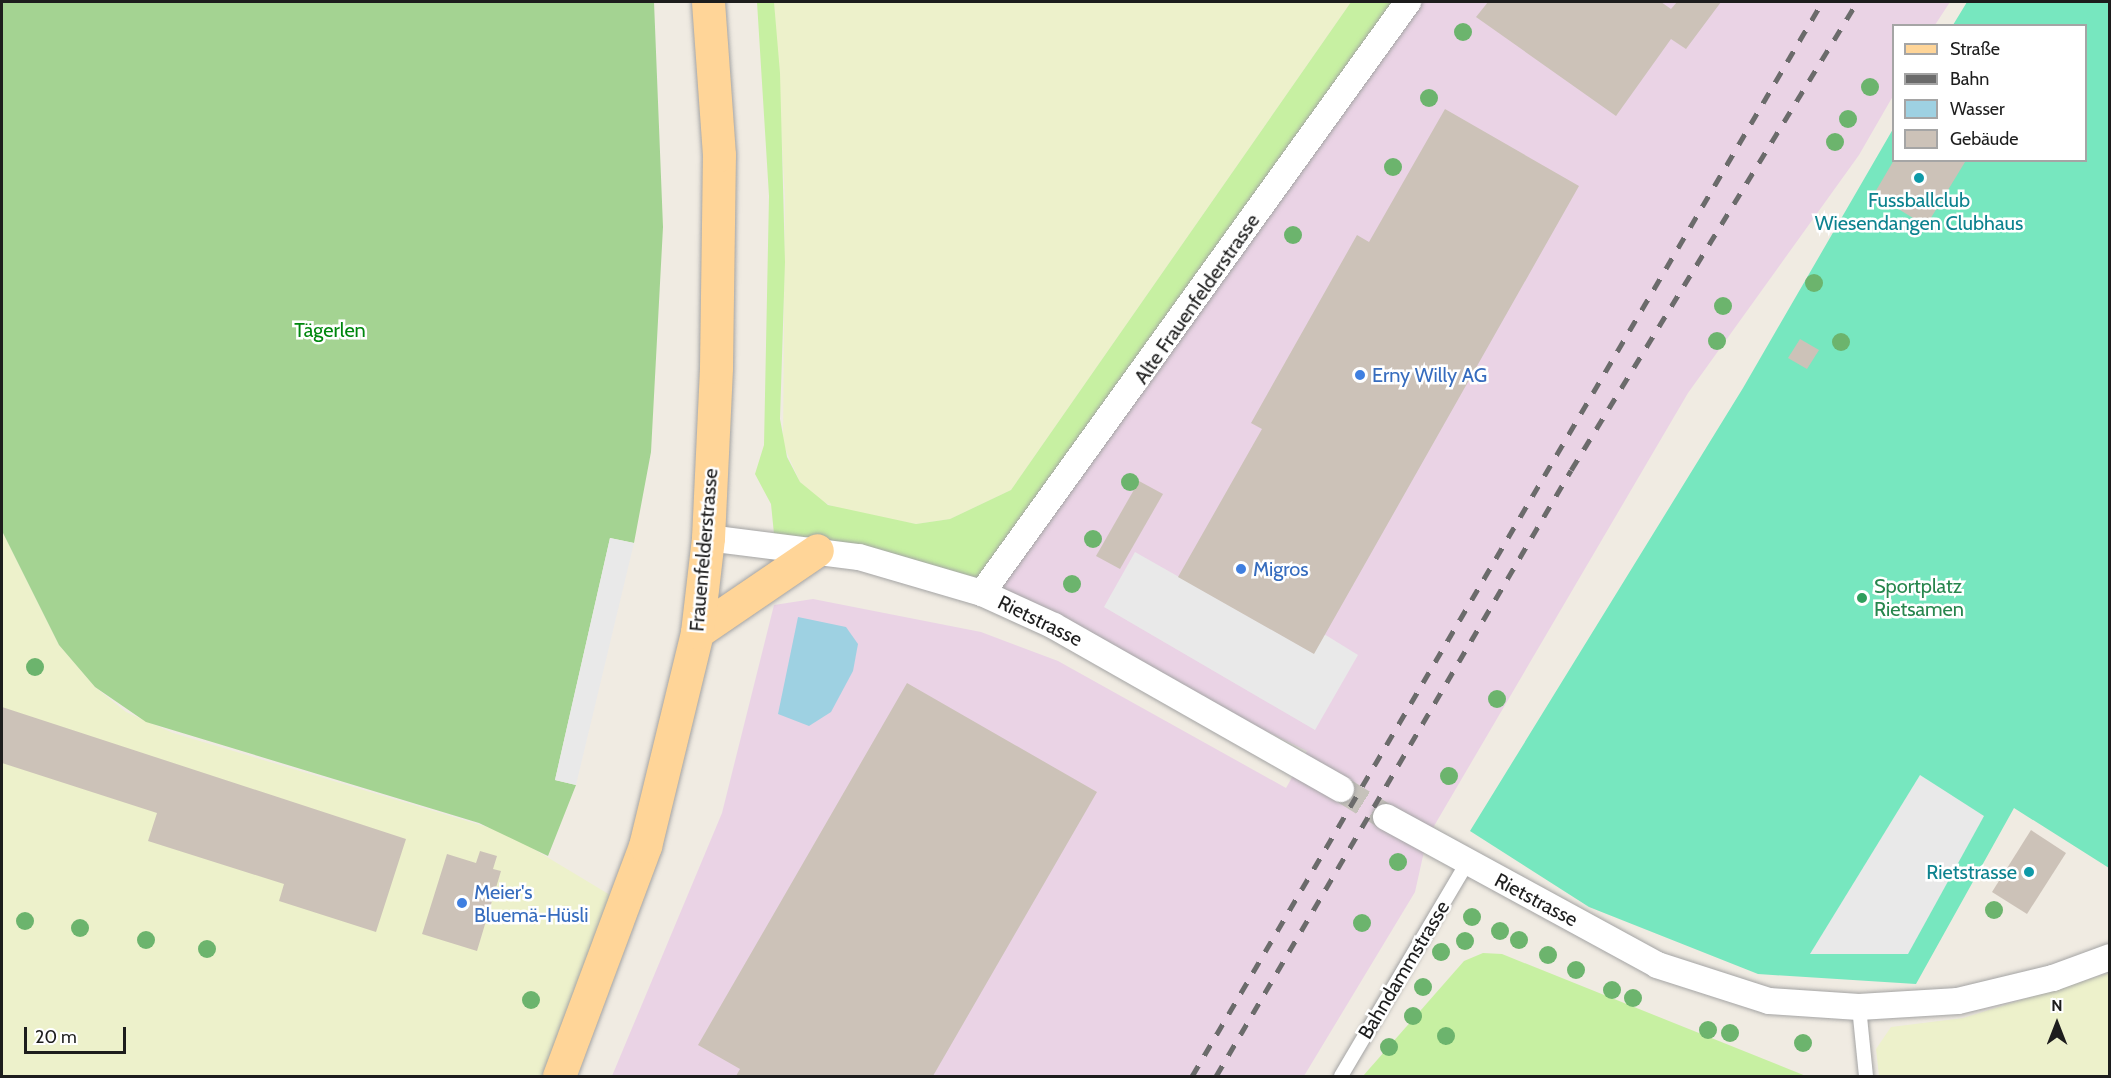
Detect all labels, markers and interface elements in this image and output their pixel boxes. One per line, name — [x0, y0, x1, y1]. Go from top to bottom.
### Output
legend — [1892, 24, 2087, 162]
text: Straße — [1950, 38, 2000, 60]
text: Bahn — [1950, 68, 1989, 90]
text: Wasser — [1950, 98, 2005, 120]
text: Gebäude — [1950, 128, 2019, 150]
marker: Fussballclub Wiesendangen Clubhaus — [1912, 171, 1926, 185]
place label: Fussballclub Wiesendangen Clubhaus — [1815, 188, 2023, 235]
street label: Alte Frauenfelderstrasse — [1129, 209, 1265, 389]
park label: Tägerlen — [294, 318, 366, 342]
place label: Erny Willy AG — [1372, 363, 1487, 387]
marker: Erny Willy AG — [1353, 368, 1367, 382]
street label: Frauenfelderstrasse — [685, 467, 723, 633]
place label: Migros — [1253, 557, 1309, 581]
marker: Migros — [1234, 562, 1248, 576]
place label: Sportplatz Rietsamen — [1874, 574, 1964, 621]
street label: Rietstrasse — [994, 590, 1086, 652]
marker: Sportplatz Rietsamen — [1855, 591, 1869, 605]
place label: Rietstrasse — [1926, 860, 2017, 884]
marker: Rietstrasse — [2022, 865, 2036, 879]
street label: Rietstrasse — [1490, 868, 1582, 932]
place label: Meier's Bluemä-Hüsli — [474, 880, 588, 927]
marker: Meier's Bluemä-Hüsli — [455, 896, 469, 910]
street label: Bahndammstrasse — [1353, 897, 1455, 1043]
north arrow — [2027, 994, 2087, 1054]
text: N — [2051, 996, 2063, 1015]
scale bar — [27, 1015, 129, 1053]
text: 20 m — [35, 1026, 77, 1048]

